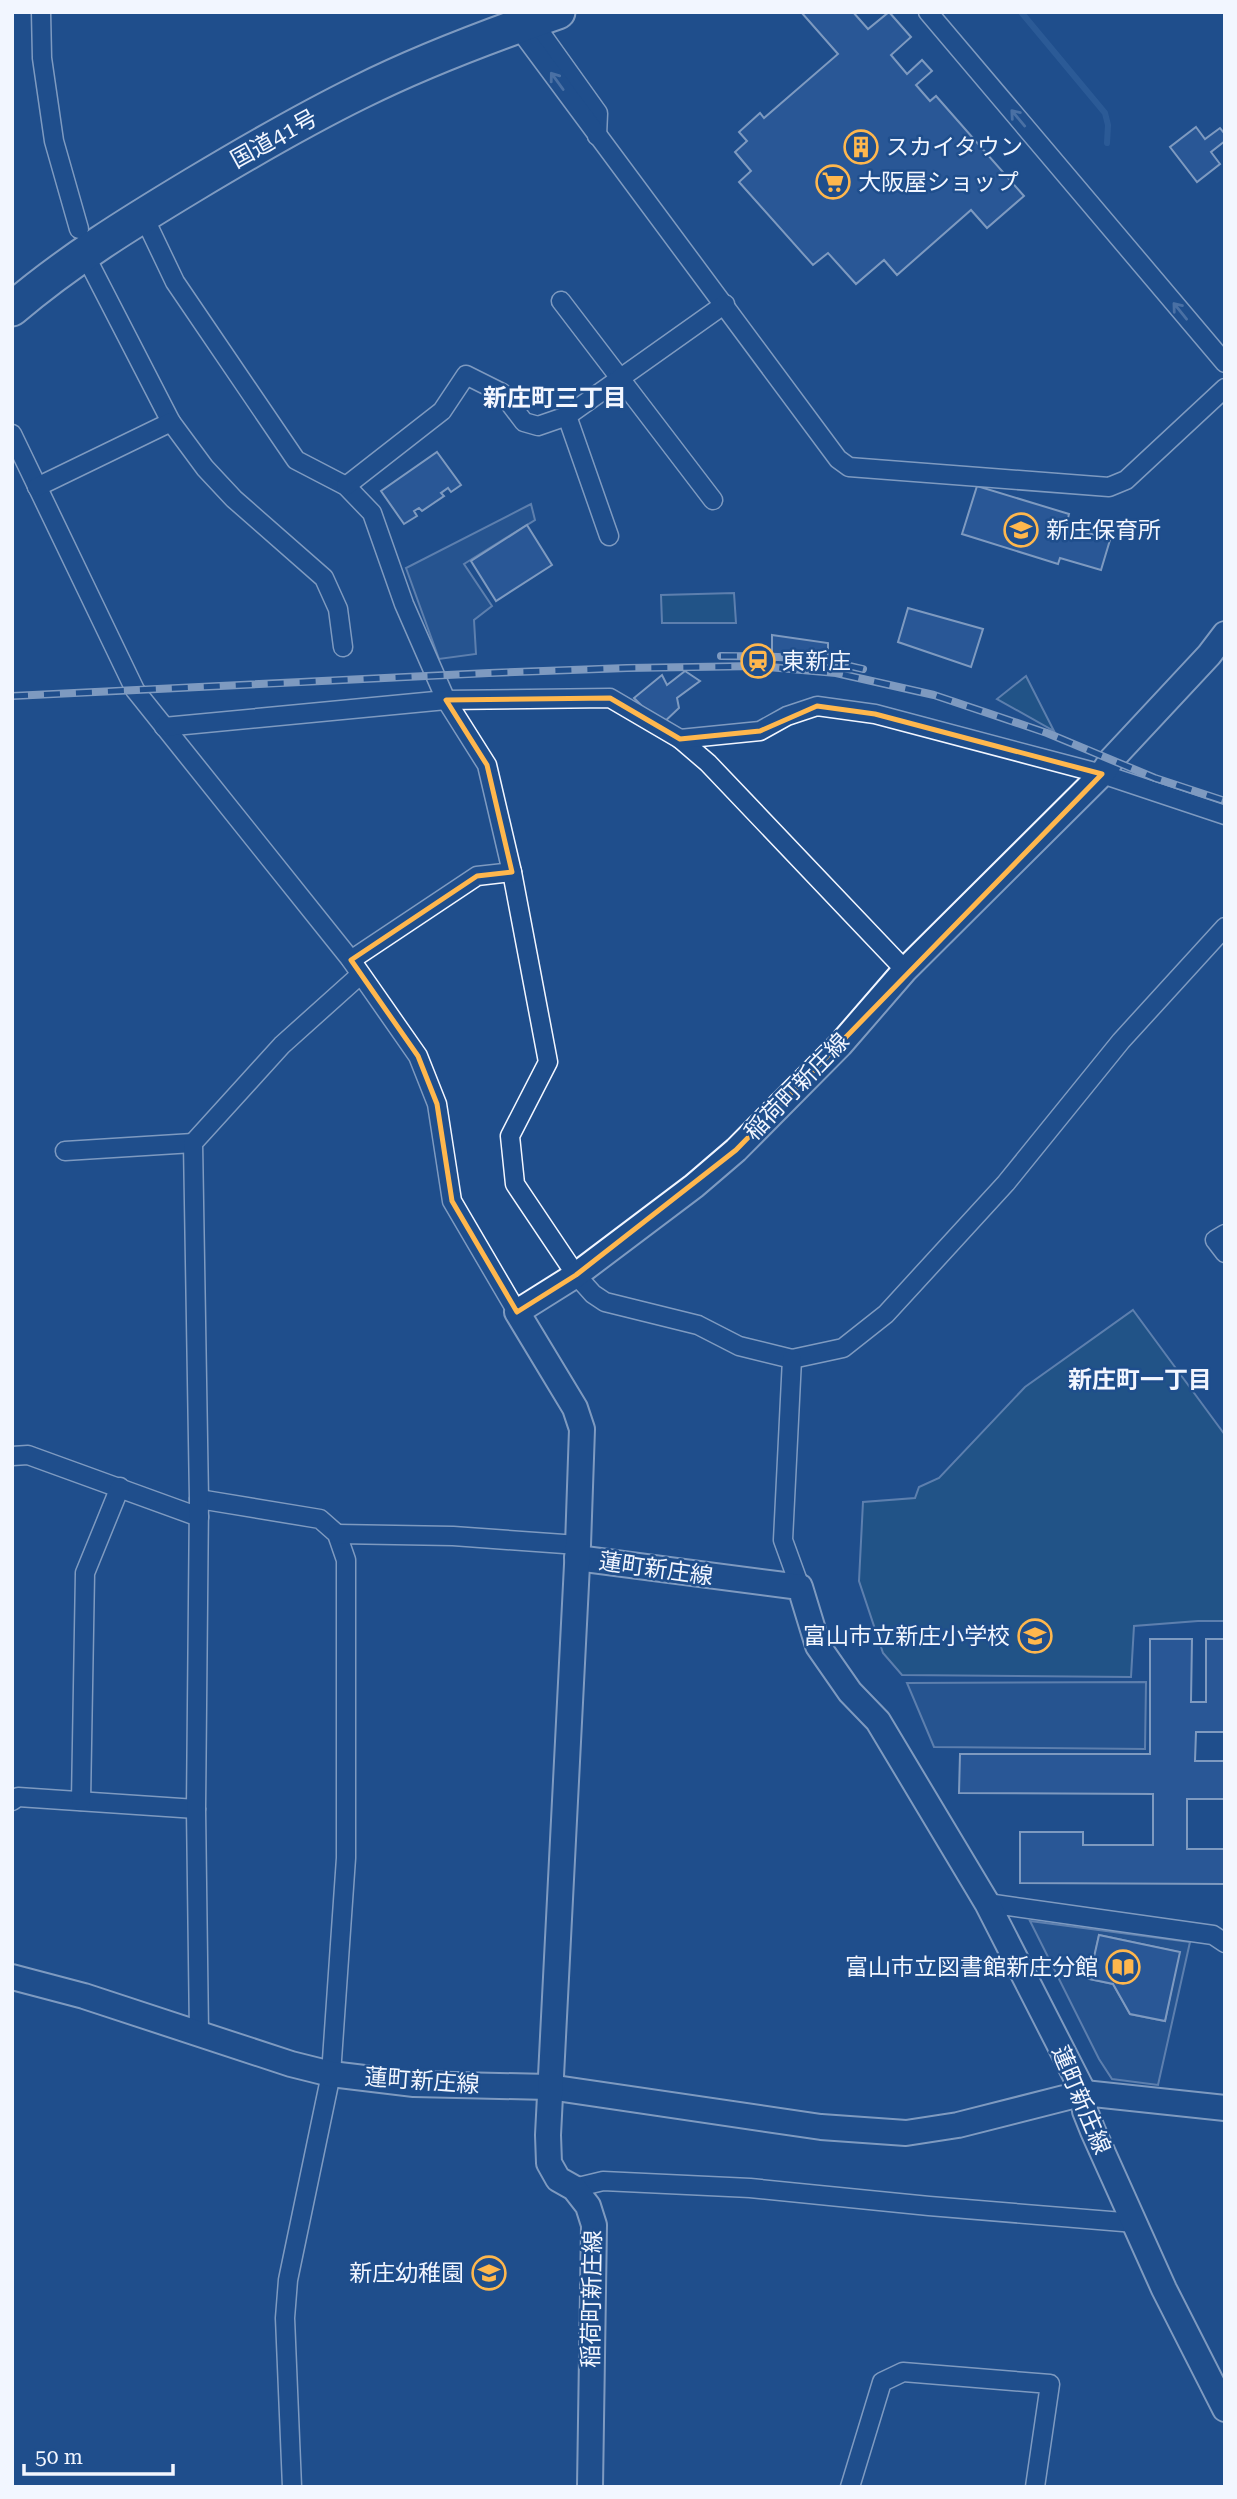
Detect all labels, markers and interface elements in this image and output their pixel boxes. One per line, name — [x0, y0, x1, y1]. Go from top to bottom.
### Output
one-way arrow — [550, 72, 564, 91]
street label: 国道41号 — [226, 104, 322, 174]
one-way arrow — [1010, 110, 1026, 128]
building icon: スカイタウン — [842, 128, 880, 166]
place label: スカイタウン — [886, 134, 1023, 161]
supermarket icon: 大阪屋ショップ — [814, 163, 852, 201]
place label: 大阪屋ショップ — [858, 169, 1019, 196]
one-way arrow — [1173, 303, 1188, 321]
district label: 新庄町三丁目 — [483, 384, 627, 412]
school or university icon: 新庄保育所 — [1002, 511, 1040, 549]
place label: 新庄保育所 — [1046, 517, 1161, 544]
station icon: 東新庄 — [739, 642, 777, 680]
place label: 東新庄 — [782, 648, 851, 675]
street label: 稲荷町新庄線 — [739, 1028, 855, 1146]
district label: 新庄町一丁目 — [1068, 1366, 1212, 1394]
street label: 蓮町新庄線 — [597, 1548, 715, 1590]
school or university icon: 富山市立新庄小学校 — [1016, 1617, 1054, 1655]
place label: 富山市立新庄小学校 — [803, 1623, 1010, 1650]
library icon: 富山市立図書館新庄分館 — [1104, 1948, 1142, 1986]
place label: 富山市立図書館新庄分館 — [845, 1954, 1098, 1981]
street label: 蓮町新庄線 — [1046, 2042, 1116, 2158]
street label: 蓮町新庄線 — [364, 2064, 480, 2098]
street label: 稲荷町新庄線 — [577, 2230, 607, 2368]
school or university icon: 新庄幼稚園 — [470, 2254, 508, 2292]
place label: 新庄幼稚園 — [349, 2260, 464, 2287]
scale bar — [24, 2432, 173, 2476]
text: 50 m — [35, 2445, 83, 2469]

